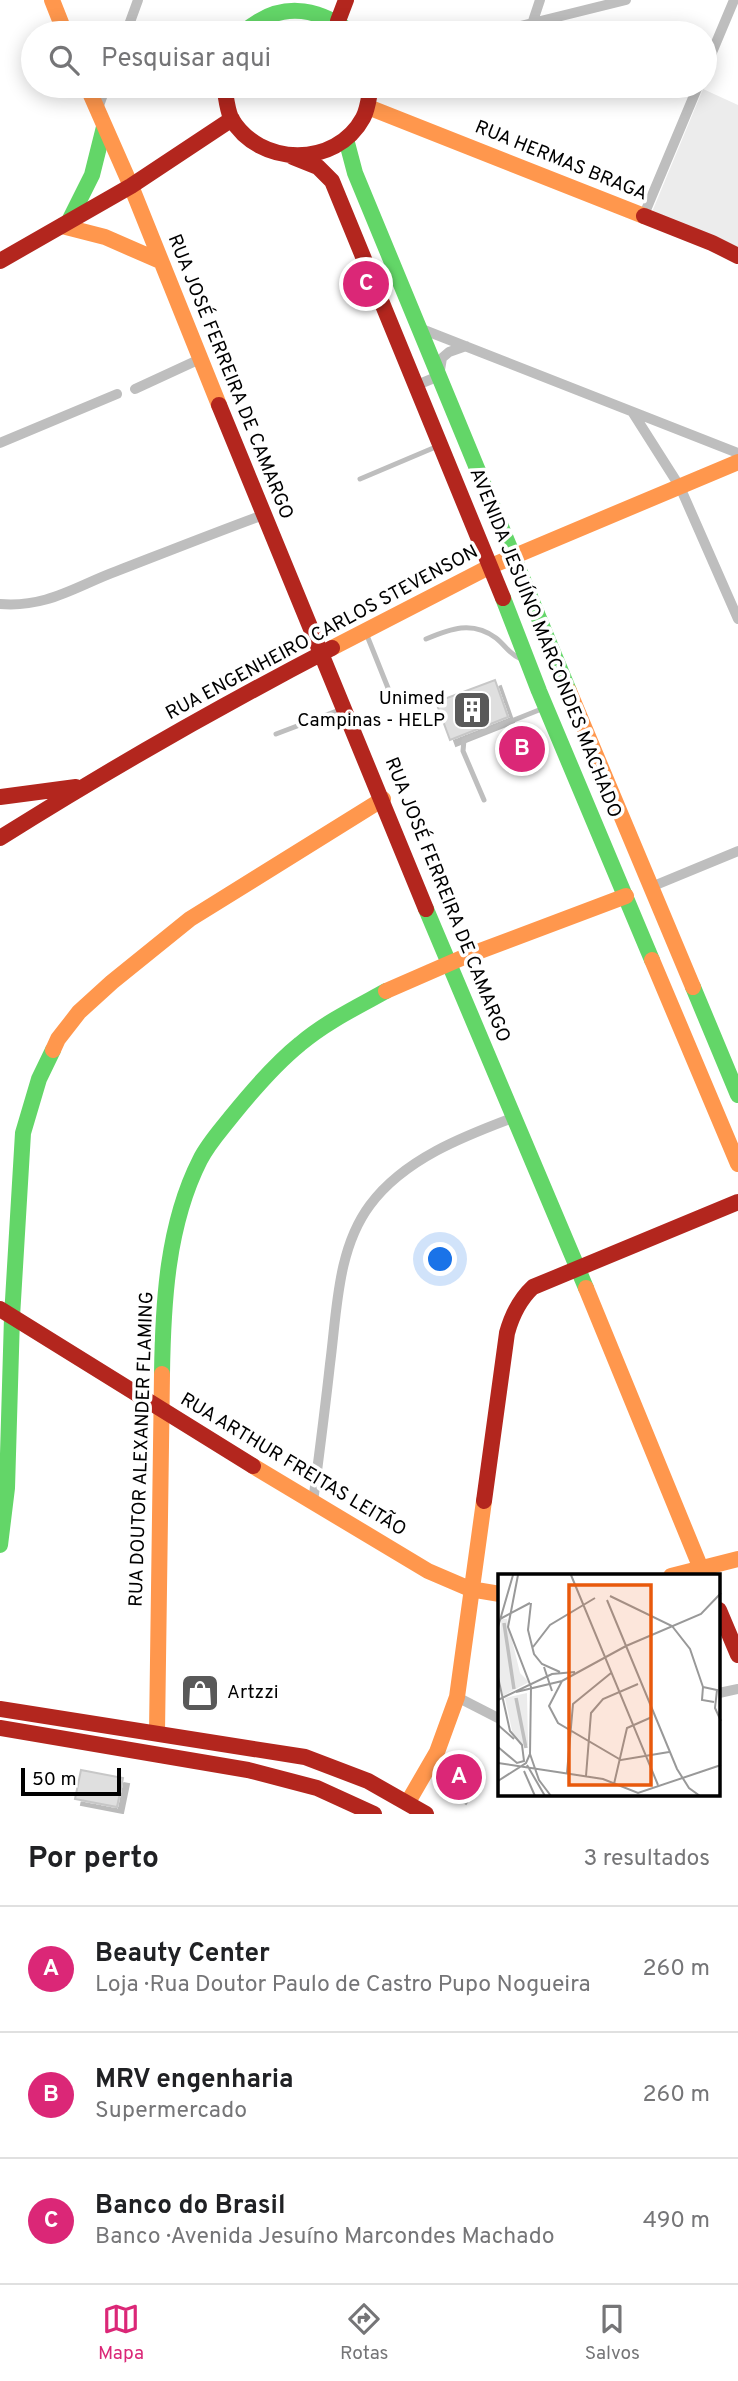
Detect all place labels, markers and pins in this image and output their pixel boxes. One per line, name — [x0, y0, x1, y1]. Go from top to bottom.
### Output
pin: C — [343, 258, 389, 310]
place label: Unimed Campinas - HELP — [297, 687, 445, 733]
building icon: Unimed Campinas - HELP — [451, 689, 493, 731]
pin: B — [499, 723, 545, 775]
shop icon: Artzzi — [179, 1672, 221, 1714]
place label: Artzzi — [227, 1681, 279, 1705]
pin: A — [436, 1751, 482, 1803]

